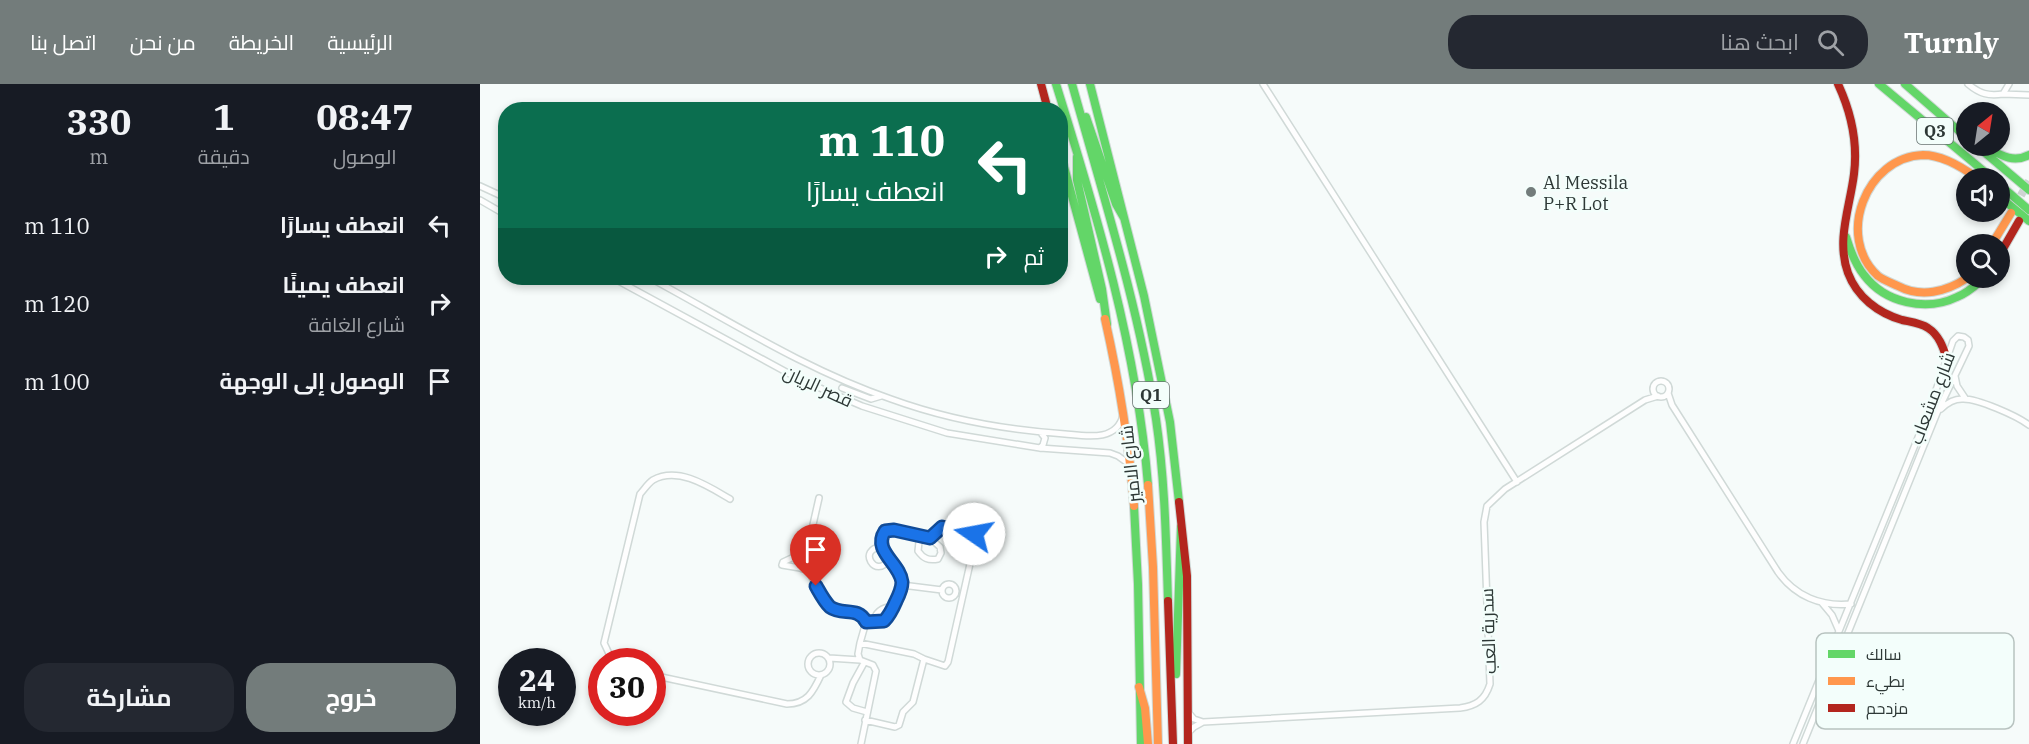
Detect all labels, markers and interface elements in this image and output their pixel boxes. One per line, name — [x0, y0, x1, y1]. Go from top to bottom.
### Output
search box — [1448, 15, 1868, 69]
text: Turnly — [1904, 24, 1999, 61]
icon: search — [1814, 26, 1847, 59]
text: ابحث هنا — [1720, 27, 1799, 56]
text: اتصل بنا — [30, 28, 97, 56]
text: من نحن — [130, 28, 196, 56]
text: الخريطة — [229, 28, 294, 56]
text: الرئيسية — [327, 28, 393, 56]
text: 1 — [213, 93, 235, 140]
text: 08:47 — [316, 93, 414, 140]
text: 330 — [66, 98, 131, 145]
north arrow — [1956, 102, 2010, 156]
map controls — [1956, 102, 2010, 288]
text: 110 m — [819, 113, 945, 168]
road number: Q3 — [1917, 118, 1953, 144]
icon: left — [966, 126, 1044, 204]
text: m — [89, 143, 108, 170]
text: دقيقة — [198, 143, 250, 170]
text: الوصول — [333, 143, 397, 170]
button: sound — [1956, 168, 2010, 222]
place label: Al Messila P+R Lot — [1543, 171, 1629, 215]
text: انعطف يسارًا — [806, 173, 945, 208]
marker: Al Messila P+R Lot — [1524, 185, 1538, 199]
icon: left — [423, 209, 456, 242]
text: انعطف يسارًا — [280, 210, 405, 239]
text: 110 m — [24, 211, 90, 240]
button: search — [1956, 234, 2010, 288]
icon: right — [979, 240, 1012, 273]
text: ثم — [1024, 242, 1044, 271]
text: انعطف يمينًا — [283, 270, 405, 299]
icon: right — [423, 287, 456, 320]
text: 120 m — [24, 289, 90, 318]
text: شارع الغافة — [308, 311, 405, 338]
street label: شارع مشعاب — [1904, 349, 1961, 448]
street label: قصر الريان — [780, 360, 856, 412]
icon: arrive — [423, 365, 456, 398]
text: الوصول إلى الوجهة — [220, 366, 405, 395]
text: 100 m — [24, 367, 90, 396]
road number: Q1 — [1133, 382, 1169, 408]
street label: شارع الامير — [1115, 424, 1147, 505]
position arrow — [942, 502, 1006, 566]
pin — [790, 524, 841, 586]
icon: arrive — [799, 533, 832, 566]
street label: سدرية العب — [1475, 588, 1501, 674]
legend — [1816, 633, 2014, 729]
text: سالك — [1866, 644, 1901, 664]
speed limit sign: 30 — [588, 648, 666, 726]
text: 24 — [519, 660, 555, 699]
button: مشاركة — [24, 663, 234, 732]
button: خروج — [246, 663, 456, 732]
text: بطيء — [1866, 671, 1905, 695]
text: km/h — [518, 693, 556, 712]
text: مزدحم — [1866, 698, 1908, 720]

